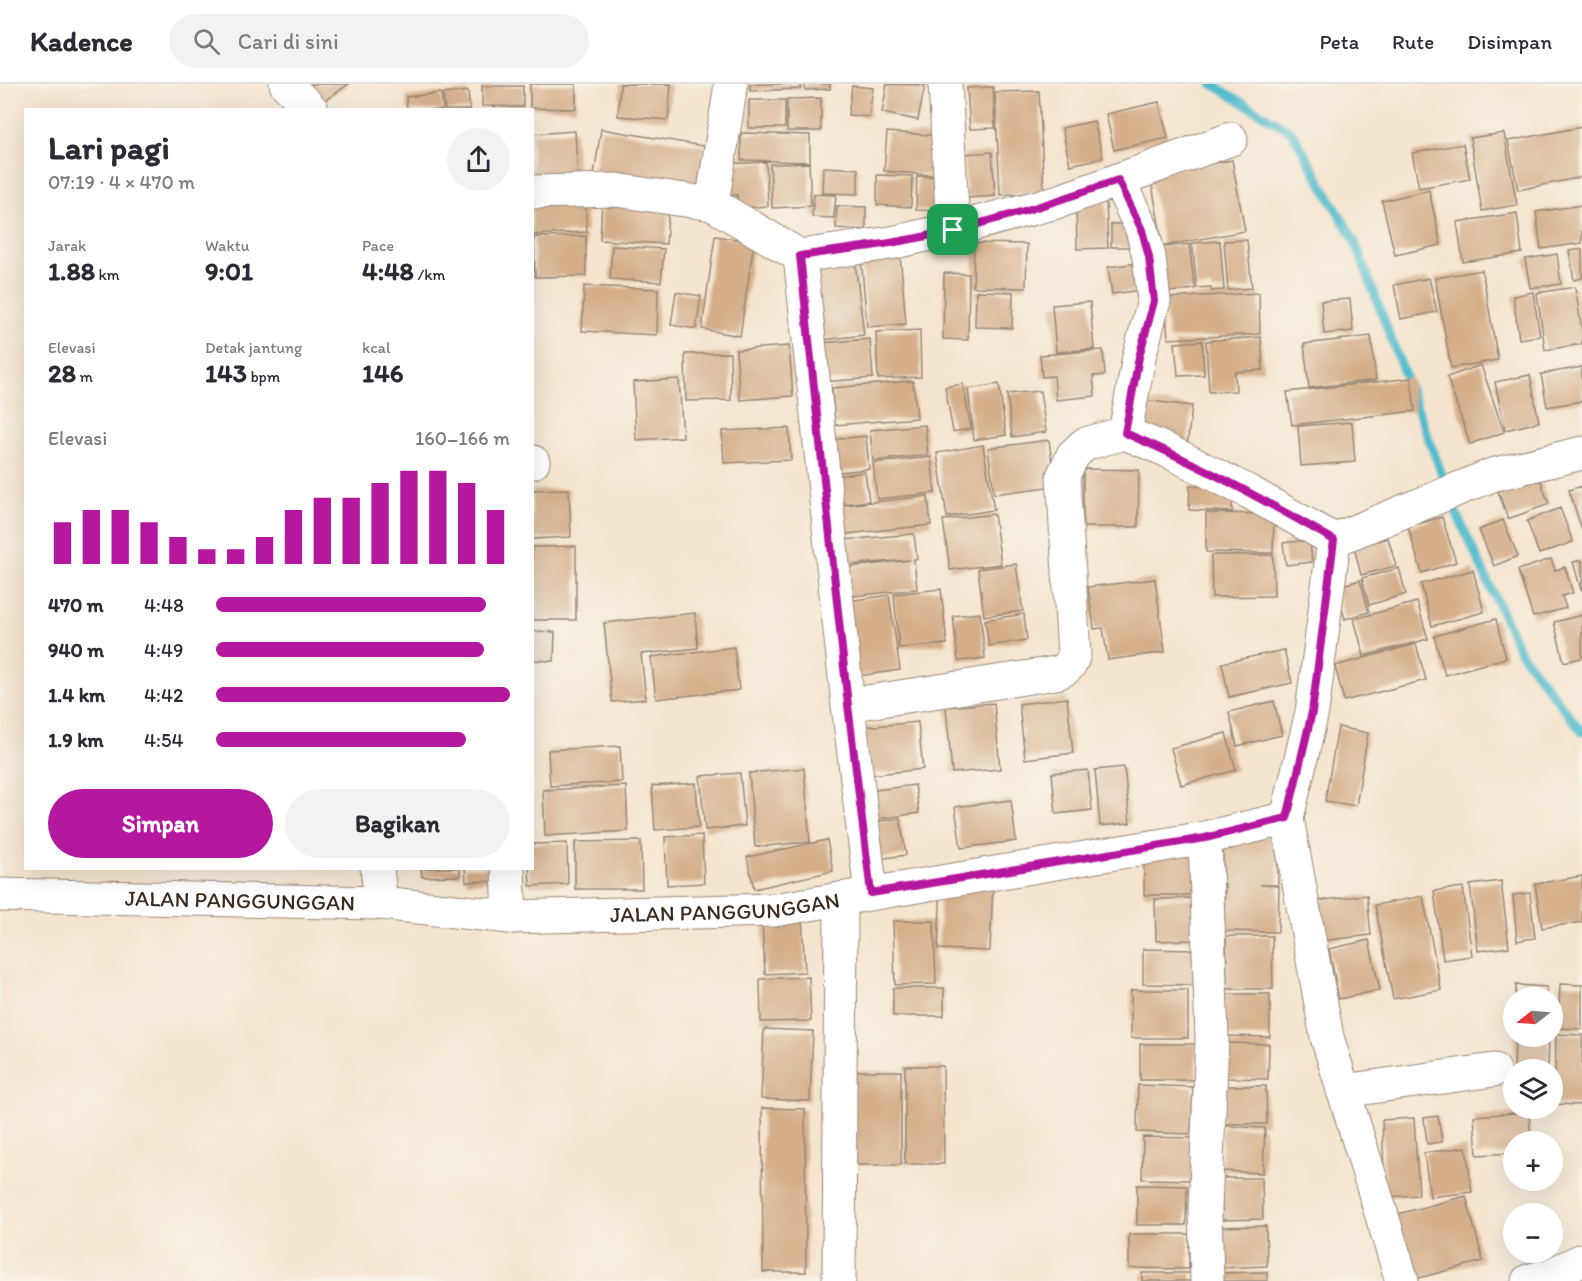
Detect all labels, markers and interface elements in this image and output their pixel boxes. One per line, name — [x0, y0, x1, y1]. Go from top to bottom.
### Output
search box — [169, 14, 589, 68]
text: Kadence — [30, 24, 133, 58]
icon: search — [190, 25, 223, 58]
text: Cari di sini — [238, 28, 339, 55]
text: Peta — [1319, 29, 1359, 54]
text: Rute — [1392, 29, 1434, 54]
text: Disimpan — [1467, 29, 1552, 54]
text: Lari pagi — [48, 128, 170, 167]
button: share — [447, 128, 510, 191]
text: 07:19 · 4 × 470 m — [48, 170, 195, 194]
pin — [927, 204, 978, 255]
icon: arrive — [936, 213, 969, 246]
text: Jarak — [48, 236, 86, 255]
text: Waktu — [205, 236, 249, 255]
text: Pace — [362, 236, 394, 255]
text: 1.88 — [48, 255, 95, 287]
text: 9:01 — [205, 255, 253, 287]
text: 4:48 — [362, 255, 414, 287]
text: km — [95, 265, 120, 284]
text: /km — [414, 265, 445, 284]
text: Elevasi — [48, 338, 96, 357]
text: Detak jantung — [205, 338, 302, 357]
text: kcal — [362, 338, 390, 357]
text: 28 — [48, 357, 76, 389]
text: 143 — [205, 357, 247, 389]
text: 146 — [362, 357, 403, 389]
text: m — [76, 367, 93, 386]
text: bpm — [247, 367, 280, 386]
text: Elevasi — [48, 426, 107, 450]
text: 160–166 m — [415, 426, 510, 450]
text: 470 m — [48, 593, 104, 617]
text: 4:48 — [144, 593, 184, 617]
text: 940 m — [48, 638, 104, 662]
text: 4:49 — [144, 638, 183, 662]
text: 1.4 km — [48, 683, 105, 707]
text: 4:42 — [144, 683, 183, 707]
text: 1.9 km — [48, 728, 104, 752]
text: 4:54 — [144, 728, 183, 752]
button: Simpan — [48, 789, 273, 858]
button: Bagikan — [285, 789, 510, 858]
street label: JALAN PANGGUNGGAN — [125, 884, 355, 916]
street label: JALAN PANGGUNGGAN — [610, 886, 841, 928]
north arrow — [1503, 987, 1563, 1047]
map controls — [1503, 987, 1563, 1263]
button: layers — [1503, 1059, 1563, 1119]
button: + — [1503, 1131, 1563, 1191]
button: − — [1503, 1203, 1563, 1263]

